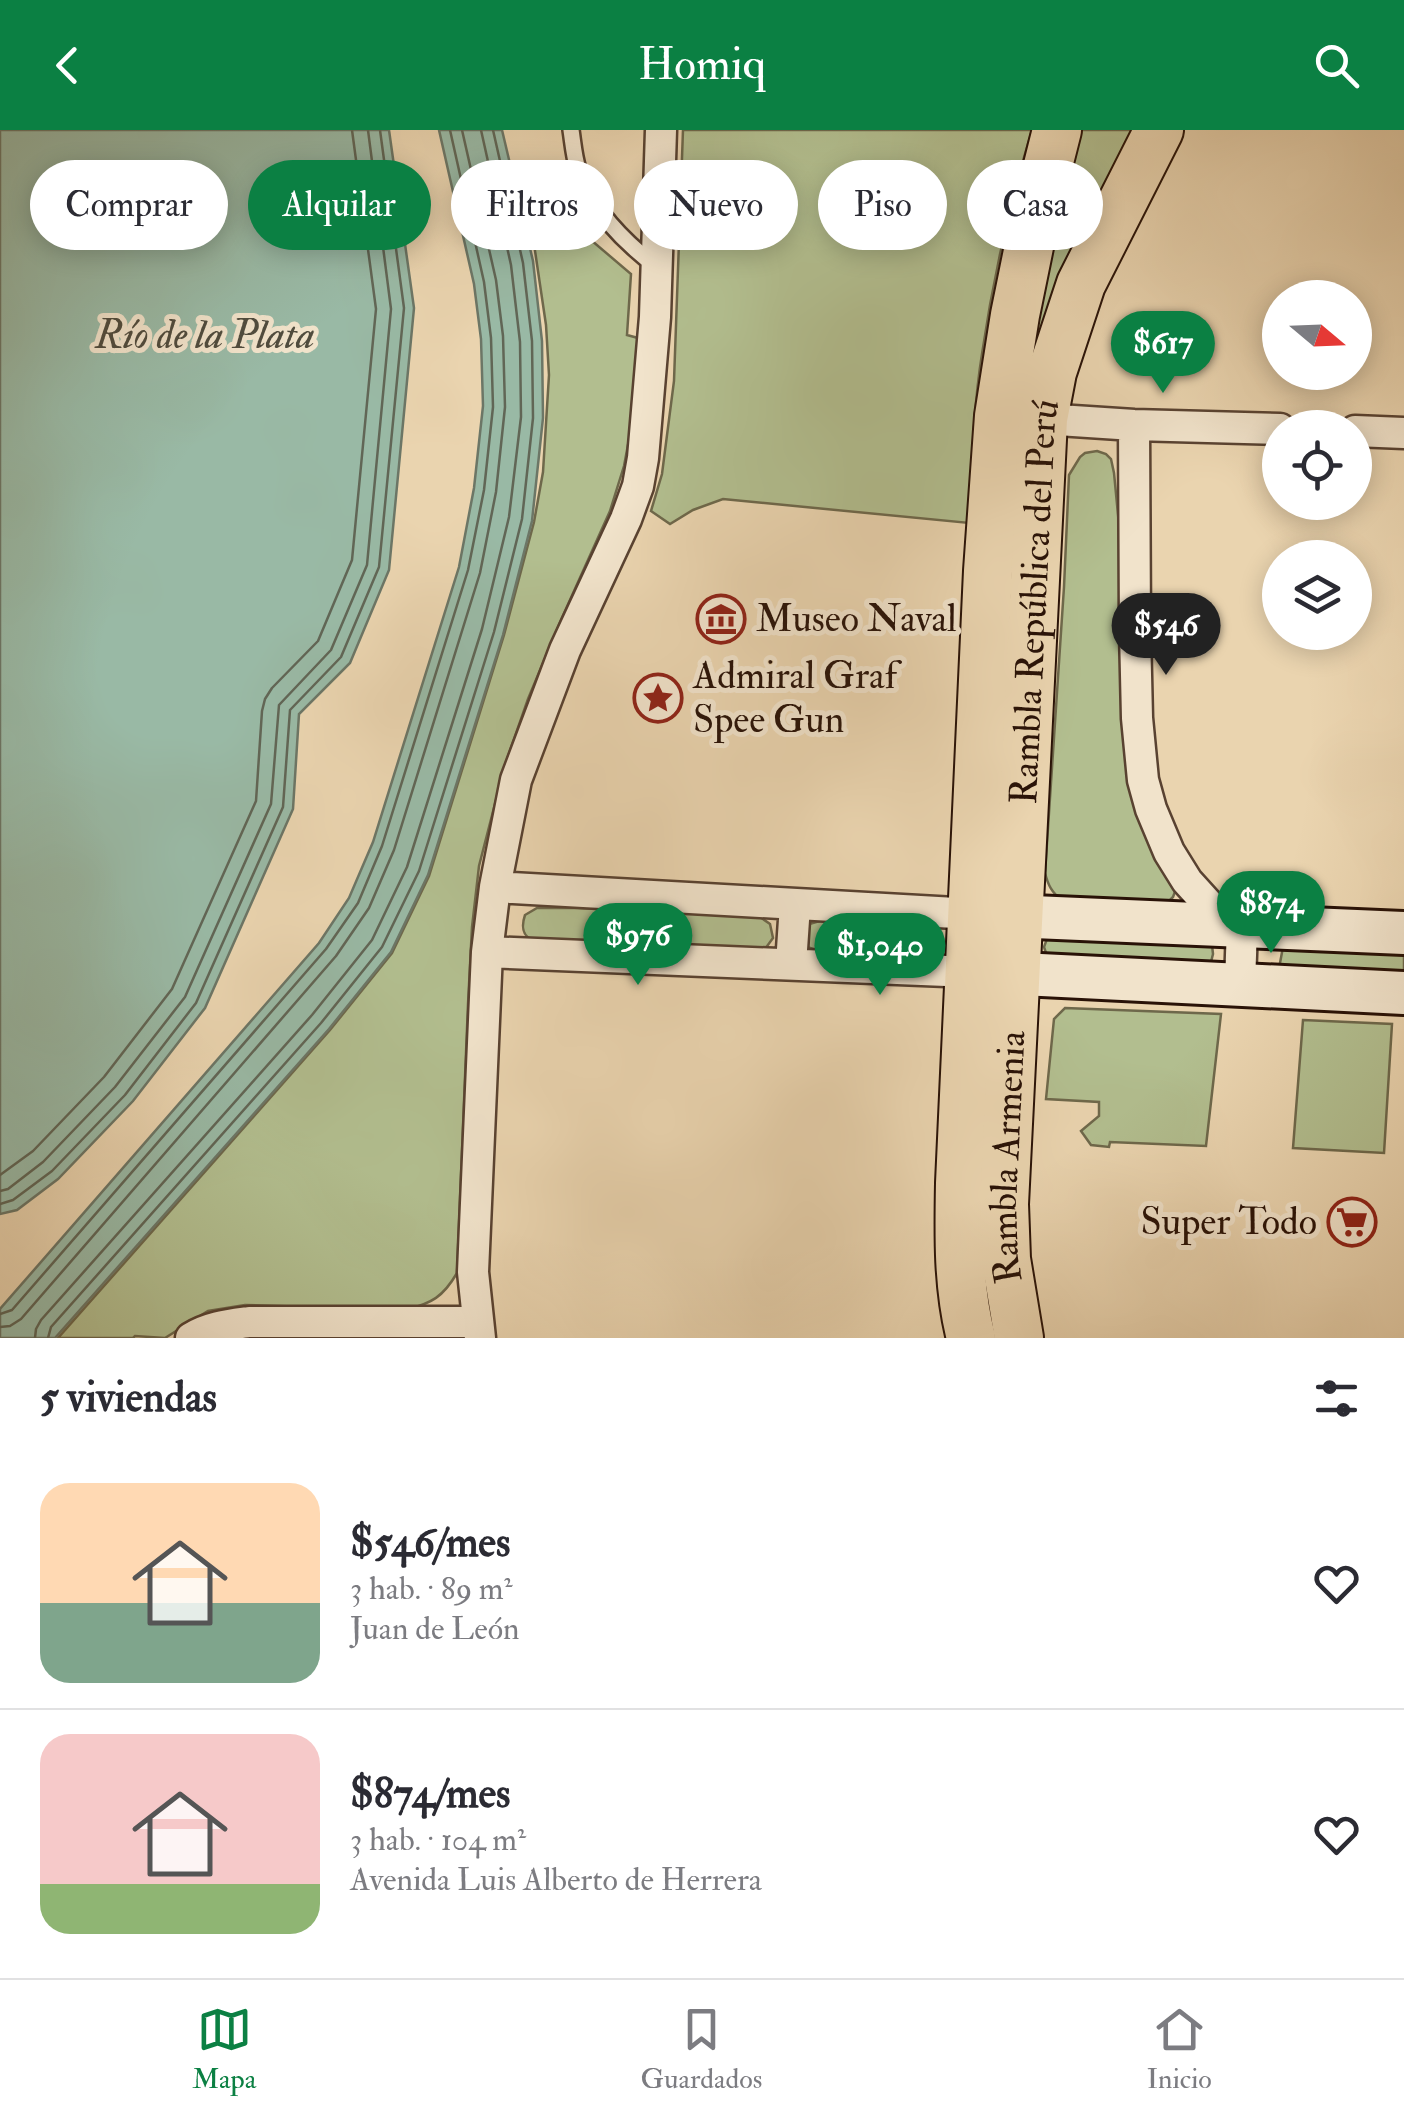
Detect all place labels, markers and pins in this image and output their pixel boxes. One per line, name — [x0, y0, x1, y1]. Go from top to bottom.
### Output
pin: $617 — [1104, 311, 1222, 396]
museum icon: Museo Naval — [695, 593, 747, 645]
pin: $546 — [1107, 593, 1225, 678]
place label: Museo Naval — [756, 595, 957, 643]
place label: Admiral Graf Spee Gun — [692, 652, 903, 744]
place icon: Admiral Graf Spee Gun — [632, 672, 684, 724]
pin: $874 — [1212, 871, 1330, 956]
pin: $976 — [579, 903, 697, 988]
pin: $1,040 — [799, 913, 961, 998]
supermarket icon: Super Todo — [1326, 1196, 1378, 1248]
place label: Super Todo — [1141, 1198, 1317, 1246]

